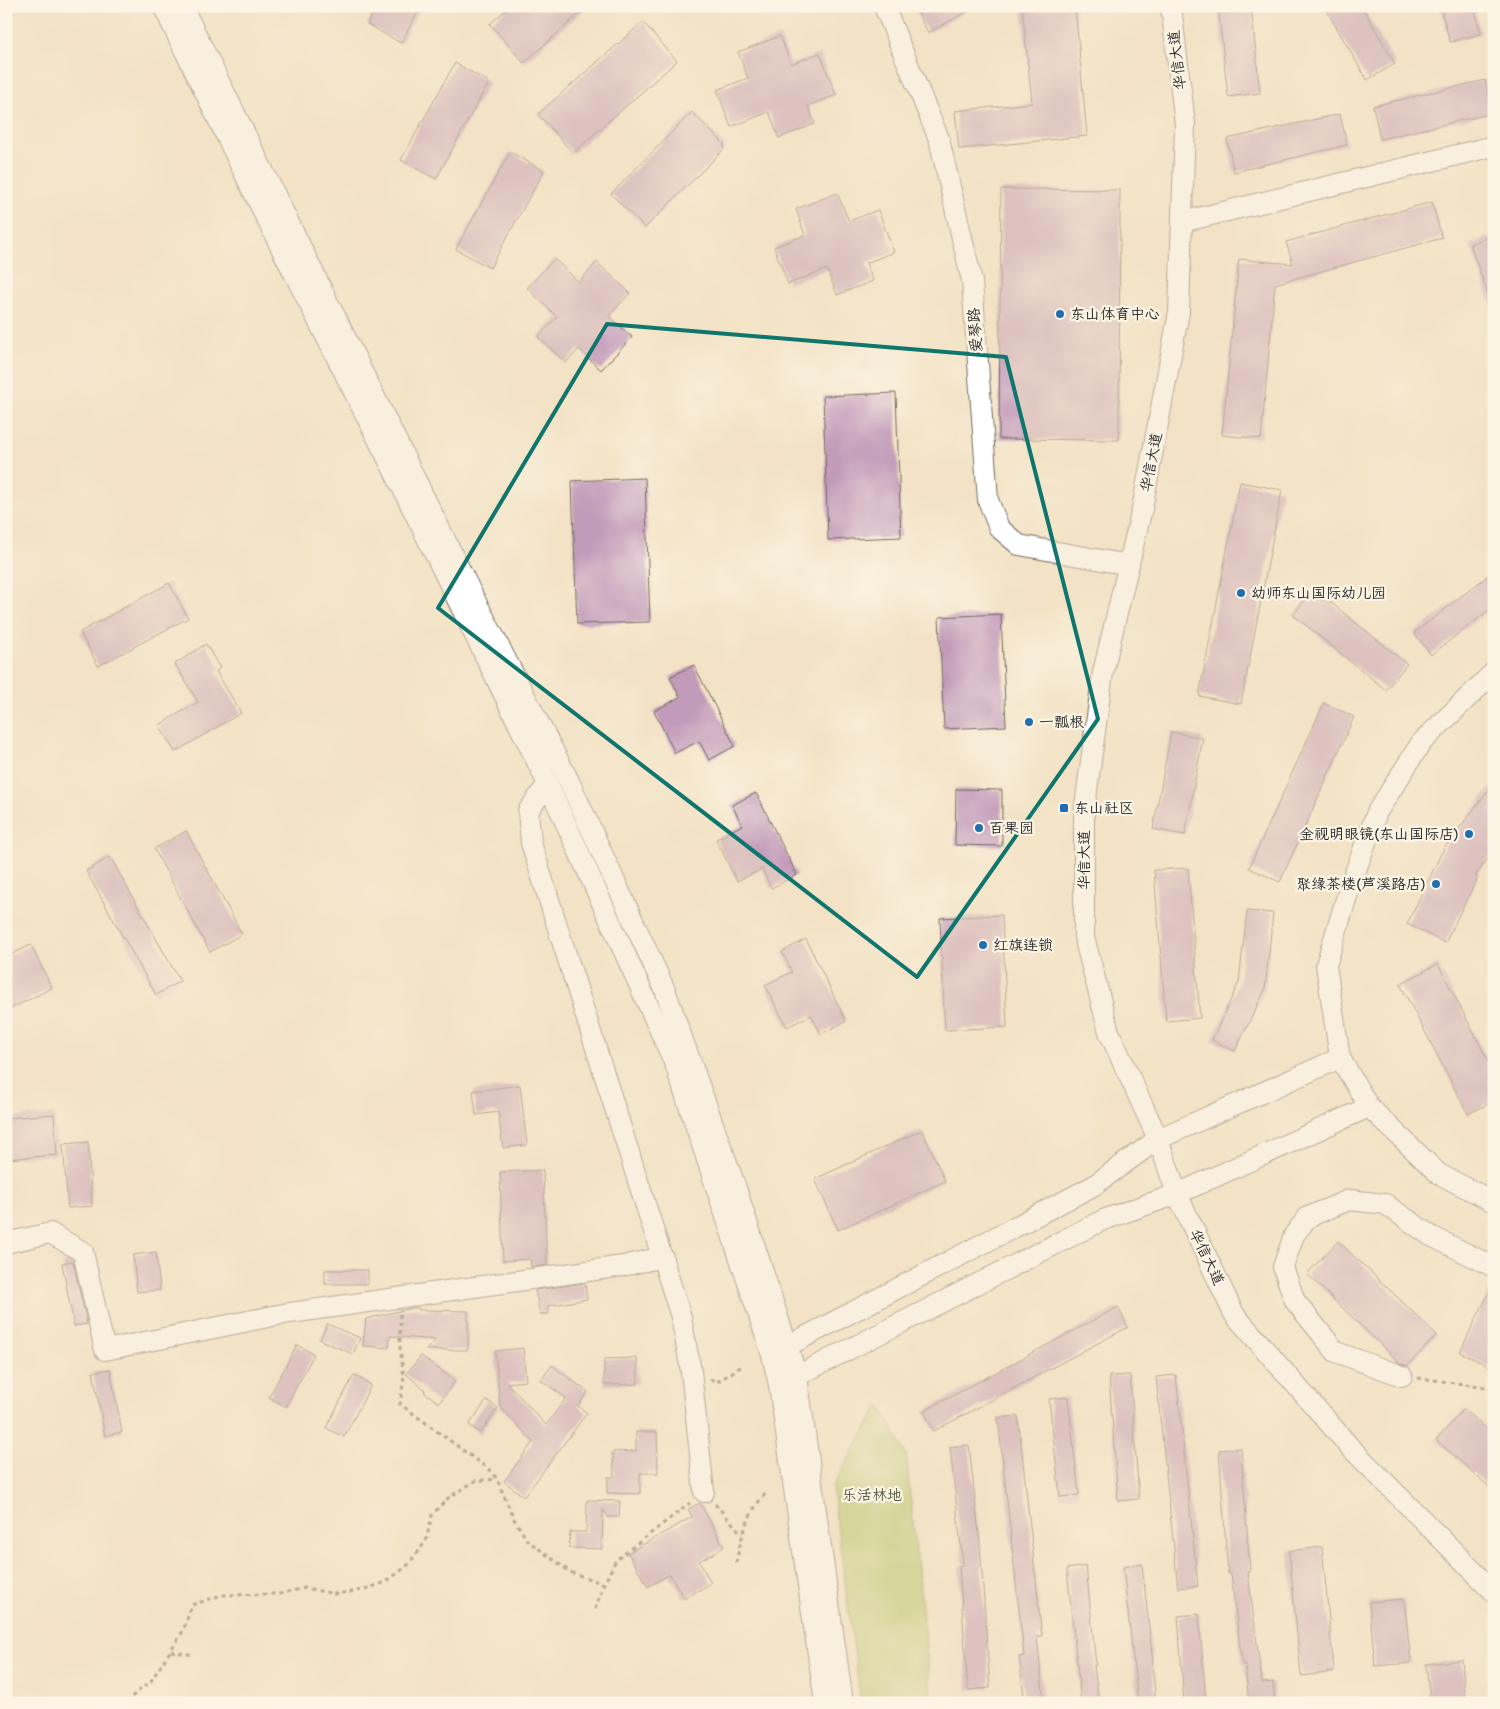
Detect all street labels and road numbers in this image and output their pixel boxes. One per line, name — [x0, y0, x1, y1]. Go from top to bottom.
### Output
street label: 华信大道 — [1164, 29, 1191, 91]
street label: 爱琴路 — [964, 307, 987, 353]
street label: 华信大道 — [1136, 431, 1167, 493]
street label: 华信大道 — [1075, 830, 1094, 890]
street label: 华信大道 — [1185, 1226, 1228, 1288]

